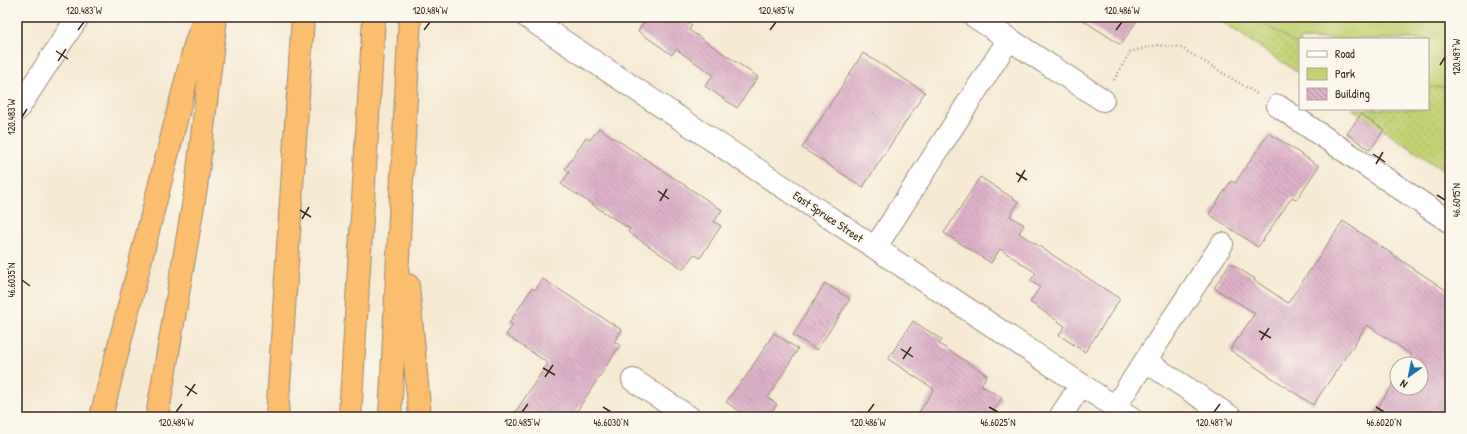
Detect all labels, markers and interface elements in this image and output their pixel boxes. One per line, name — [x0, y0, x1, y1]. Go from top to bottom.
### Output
text: 120.483°W — [66, 4, 103, 17]
text: 120.484°W — [412, 4, 448, 17]
text: 120.485°W — [758, 4, 795, 17]
text: 120.486°W — [1104, 4, 1141, 17]
legend — [1299, 38, 1429, 110]
text: 120.487°W — [1450, 38, 1463, 75]
text: Road — [1335, 45, 1355, 62]
text: Park — [1335, 65, 1355, 82]
text: Building — [1335, 85, 1370, 102]
text: 120.483°W — [5, 98, 18, 135]
text: 46.6015°N — [1450, 183, 1463, 217]
street label: East Spruce Street — [790, 187, 868, 247]
text: 46.6035°N — [5, 263, 18, 297]
north arrow — [1389, 356, 1429, 396]
text: N — [1397, 377, 1410, 392]
text: 120.484°W — [158, 416, 194, 429]
text: 120.485°W — [504, 416, 541, 429]
text: 46.6030°N — [594, 416, 628, 429]
text: 120.486°W — [850, 416, 887, 429]
text: 46.6025°N — [981, 416, 1015, 429]
text: 120.487°W — [1196, 416, 1233, 429]
text: 46.6020°N — [1366, 416, 1402, 429]

